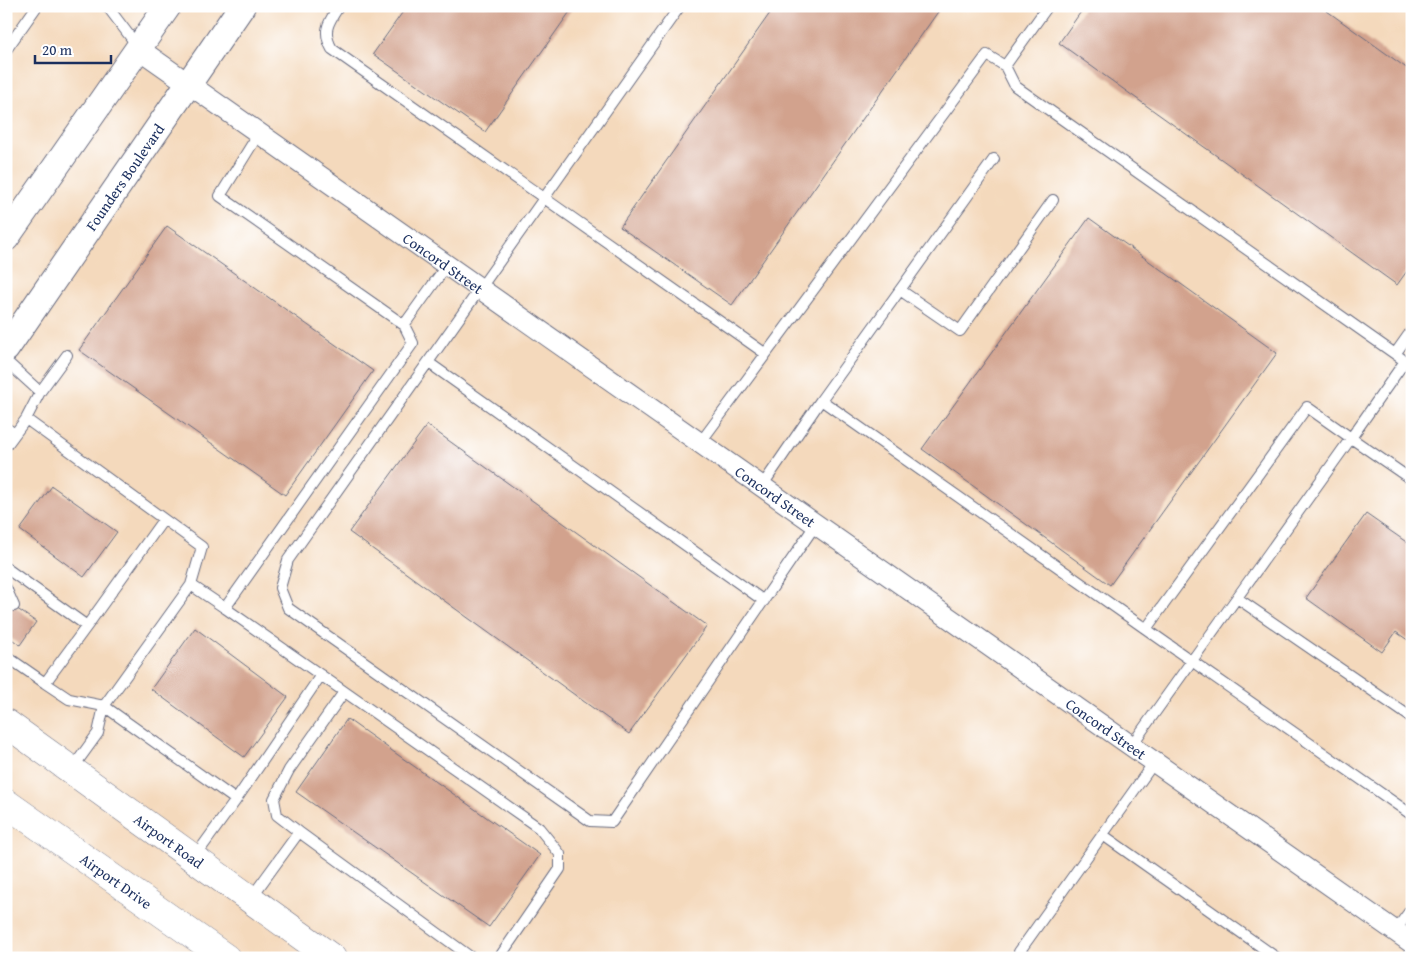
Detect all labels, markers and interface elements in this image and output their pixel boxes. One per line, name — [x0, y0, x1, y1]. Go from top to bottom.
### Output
scale bar — [35, 32, 111, 64]
text: 20 m — [42, 39, 73, 60]
street label: Founders Boulevard — [80, 119, 169, 234]
street label: Concord Street — [399, 227, 488, 299]
street label: Concord Street — [731, 461, 821, 532]
street label: Concord Street — [1062, 693, 1151, 764]
street label: Airport Road — [130, 808, 208, 873]
street label: Airport Drive — [76, 848, 157, 913]

